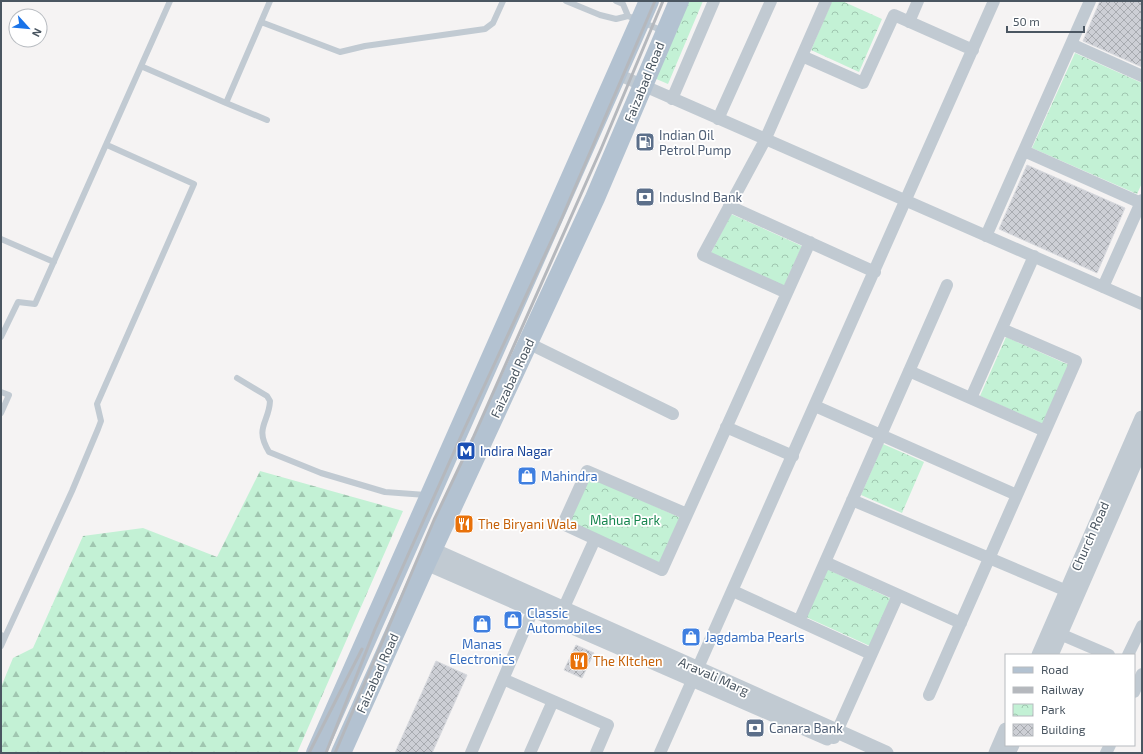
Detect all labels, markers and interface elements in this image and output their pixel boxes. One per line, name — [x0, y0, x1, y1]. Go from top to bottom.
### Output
north arrow — [8, 8, 48, 48]
scale bar — [1007, 8, 1084, 34]
text: 50 m — [1013, 14, 1040, 28]
text: N — [30, 26, 45, 39]
street label: Faizabad Road — [621, 39, 667, 125]
place label: Indian Oil Petrol Pump — [659, 127, 731, 158]
fuel station icon: Indian Oil Petrol Pump — [634, 131, 656, 153]
bank icon: IndusInd Bank — [634, 186, 656, 208]
place label: IndusInd Bank — [659, 189, 742, 205]
street label: Faizabad Road — [487, 336, 537, 420]
metro station icon: Indira Nagar — [455, 440, 477, 462]
place label: Indira Nagar — [480, 443, 553, 459]
shop icon: Mahindra — [516, 465, 538, 487]
place label: Mahindra — [541, 468, 598, 484]
street label: Church Road — [1068, 499, 1112, 573]
park label: Mahua Park — [590, 512, 660, 528]
restaurant icon: The Biryani Wala — [453, 513, 475, 535]
place label: The Biryani Wala — [478, 516, 577, 532]
place label: Classic Automobiles — [527, 605, 602, 636]
shop icon: Classic Automobiles — [502, 609, 524, 631]
shop icon: Manas Electronics — [471, 613, 493, 635]
shop icon: Jagdamba Pearls — [680, 626, 702, 648]
place label: Jagdamba Pearls — [705, 629, 805, 645]
street label: Faizabad Road — [352, 631, 402, 715]
place label: Manas Electronics — [449, 636, 515, 667]
restaurant icon: The KItchen — [568, 650, 590, 672]
place label: The KItchen — [593, 653, 662, 669]
street label: Aravali Marg — [676, 653, 752, 699]
legend — [1005, 654, 1135, 746]
text: Road — [1041, 662, 1069, 676]
text: Railway — [1041, 682, 1085, 696]
text: Park — [1041, 702, 1066, 716]
bank icon: Canara Bank — [744, 717, 766, 739]
place label: Canara Bank — [769, 720, 843, 736]
text: Building — [1041, 722, 1086, 736]

